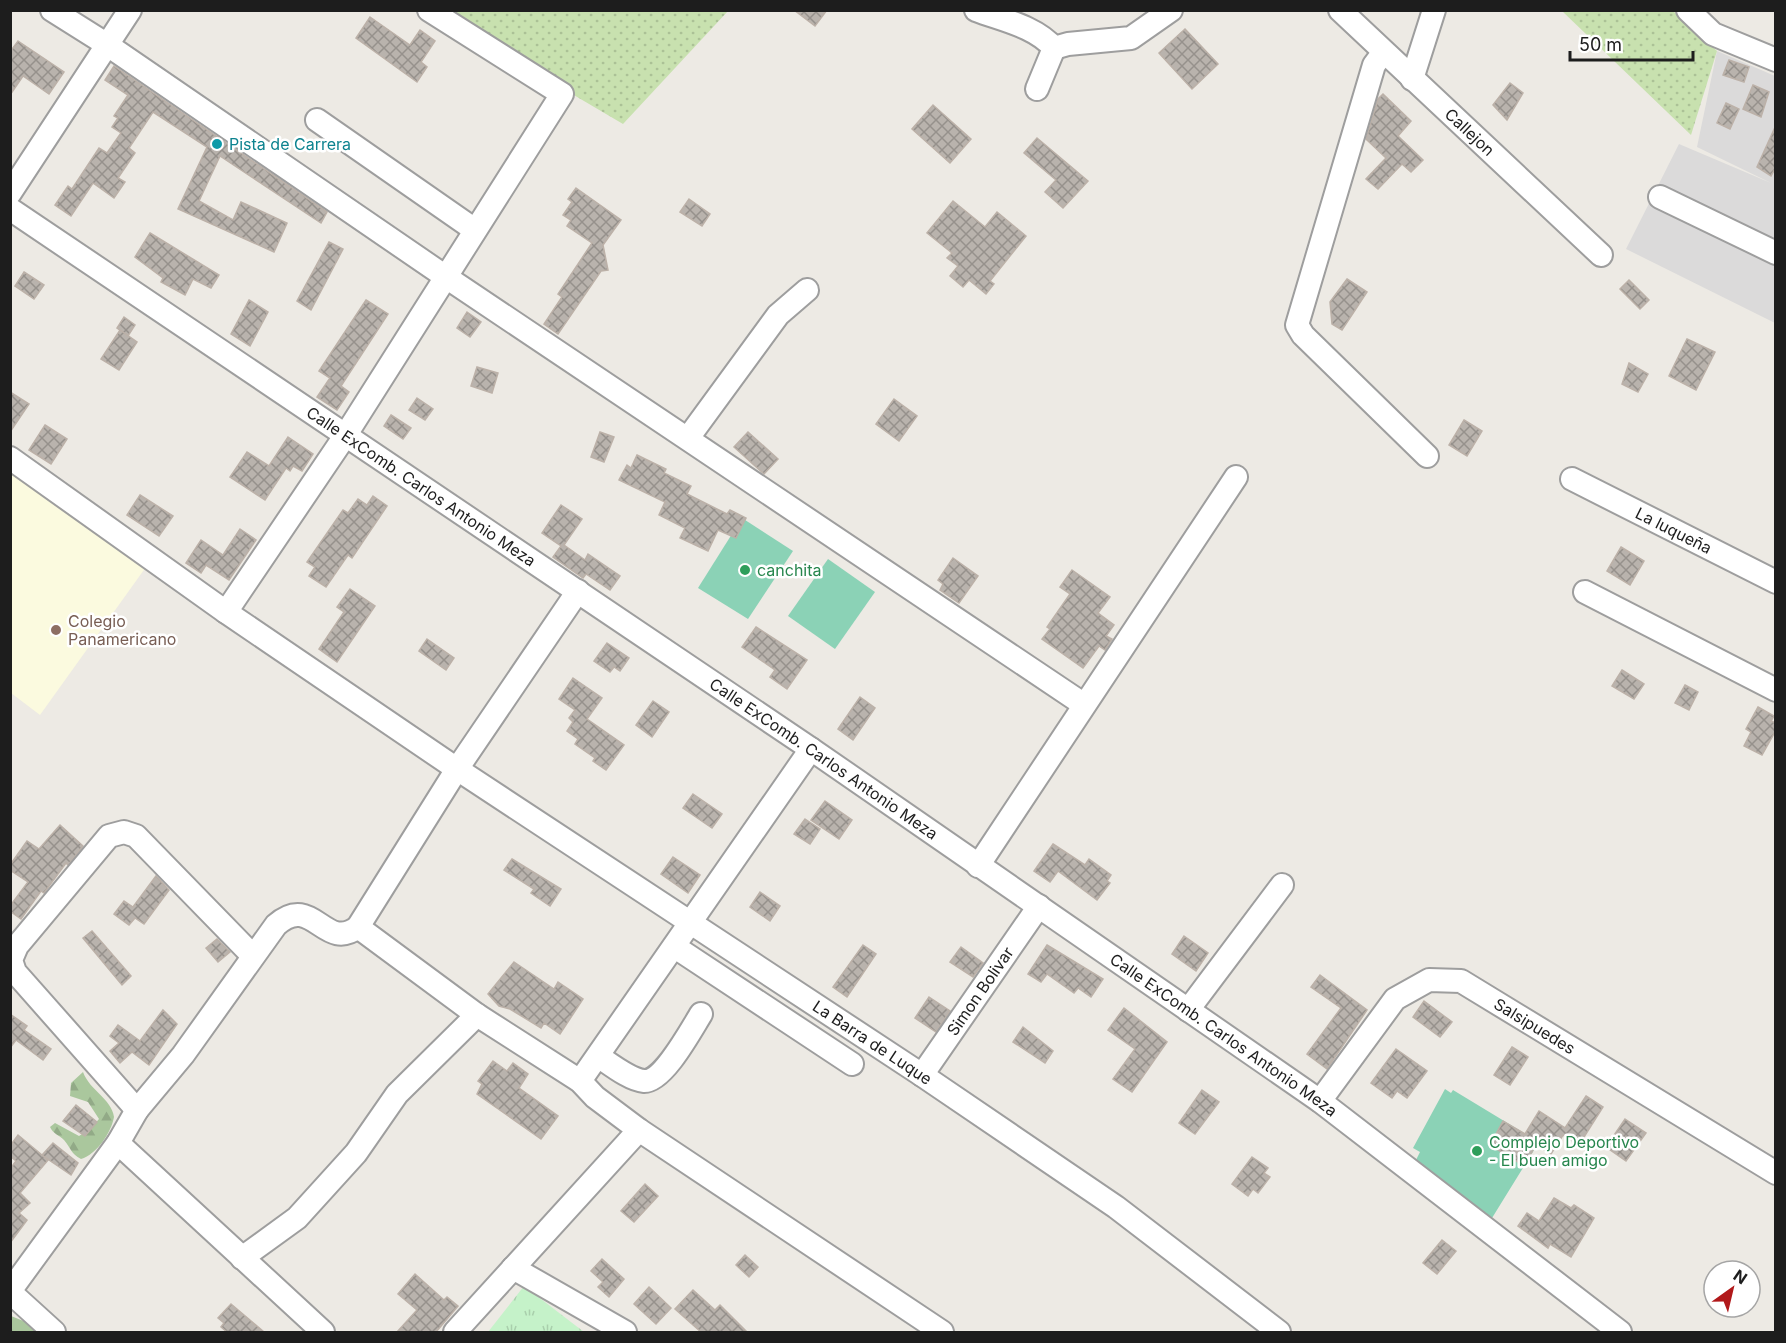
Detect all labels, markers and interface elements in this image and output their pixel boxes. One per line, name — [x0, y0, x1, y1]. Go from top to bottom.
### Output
scale bar — [1570, 24, 1693, 62]
text: 50 m — [1579, 34, 1622, 55]
street label: Callejon — [1441, 104, 1499, 160]
place label: Pista de Carrera — [229, 134, 351, 154]
marker: Pista de Carrera — [210, 137, 224, 151]
street label: Calle ExComb. Carlos Antonio Meza — [303, 402, 540, 571]
street label: La luqueña — [1632, 503, 1715, 558]
place label: canchita — [757, 560, 822, 580]
marker: canchita — [738, 563, 752, 577]
place label: Colegio Panamericano — [68, 611, 176, 649]
marker: Colegio Panamericano — [49, 623, 63, 637]
street label: Calle ExComb. Carlos Antonio Meza — [706, 674, 942, 844]
street label: Simon Bolivar — [942, 943, 1018, 1039]
street label: Calle ExComb. Carlos Antonio Meza — [1106, 949, 1341, 1121]
street label: Salsipuedes — [1490, 994, 1579, 1058]
street label: La Barra de Luque — [809, 996, 936, 1089]
place label: Complejo Deportivo - El buen amigo — [1489, 1132, 1639, 1170]
marker: Complejo Deportivo - El buen amigo — [1470, 1144, 1484, 1158]
north arrow — [1702, 1259, 1762, 1319]
text: N — [1730, 1265, 1751, 1288]

